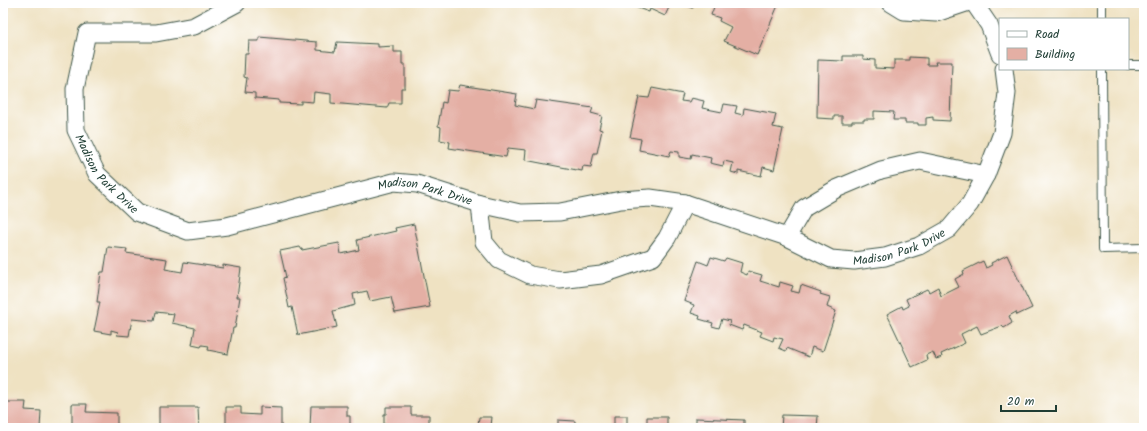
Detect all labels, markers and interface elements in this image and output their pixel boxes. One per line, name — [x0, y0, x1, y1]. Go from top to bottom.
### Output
legend — [999, 18, 1129, 70]
text: Road — [1035, 25, 1060, 44]
text: Building — [1035, 45, 1075, 64]
street label: Madison Park Drive — [70, 131, 143, 219]
street label: Madison Park Drive — [375, 172, 475, 211]
street label: Madison Park Drive — [851, 223, 950, 271]
scale bar — [1001, 387, 1056, 413]
text: 20 m — [1007, 392, 1035, 411]

